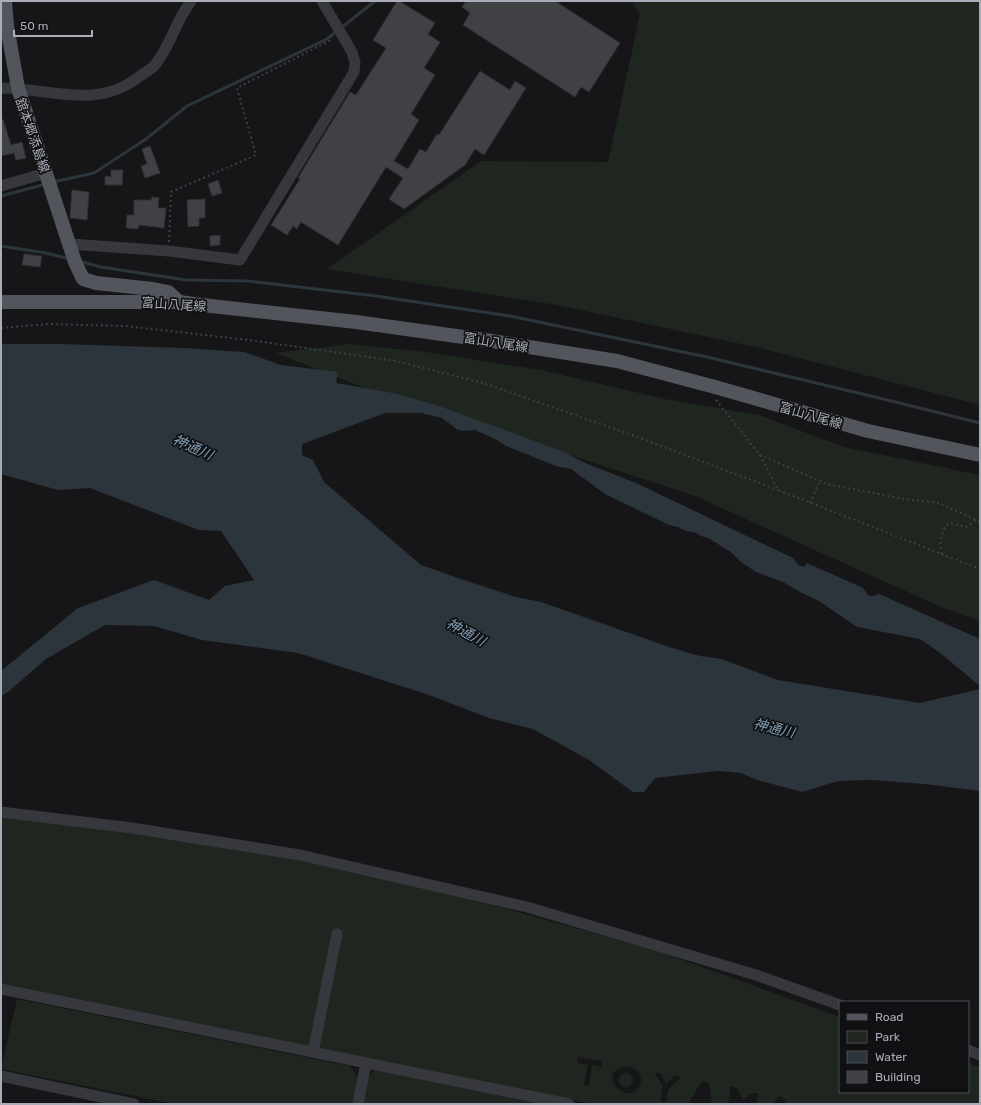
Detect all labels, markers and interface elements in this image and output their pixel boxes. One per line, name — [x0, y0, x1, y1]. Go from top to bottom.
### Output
scale bar — [14, 12, 92, 38]
text: 50 m — [20, 19, 48, 33]
street label: 舘本郷添島線 — [13, 96, 52, 174]
street label: 富山八尾線 — [141, 295, 207, 314]
street label: 富山八尾線 — [463, 330, 529, 355]
street label: 富山八尾線 — [778, 399, 844, 432]
water label: 神通川 — [170, 431, 217, 465]
water label: 神通川 — [443, 615, 490, 651]
water label: 神通川 — [751, 715, 798, 742]
legend — [839, 1001, 969, 1093]
text: Road — [875, 1010, 903, 1024]
text: Park — [875, 1030, 901, 1044]
text: Water — [875, 1050, 907, 1064]
text: Building — [875, 1070, 921, 1084]

